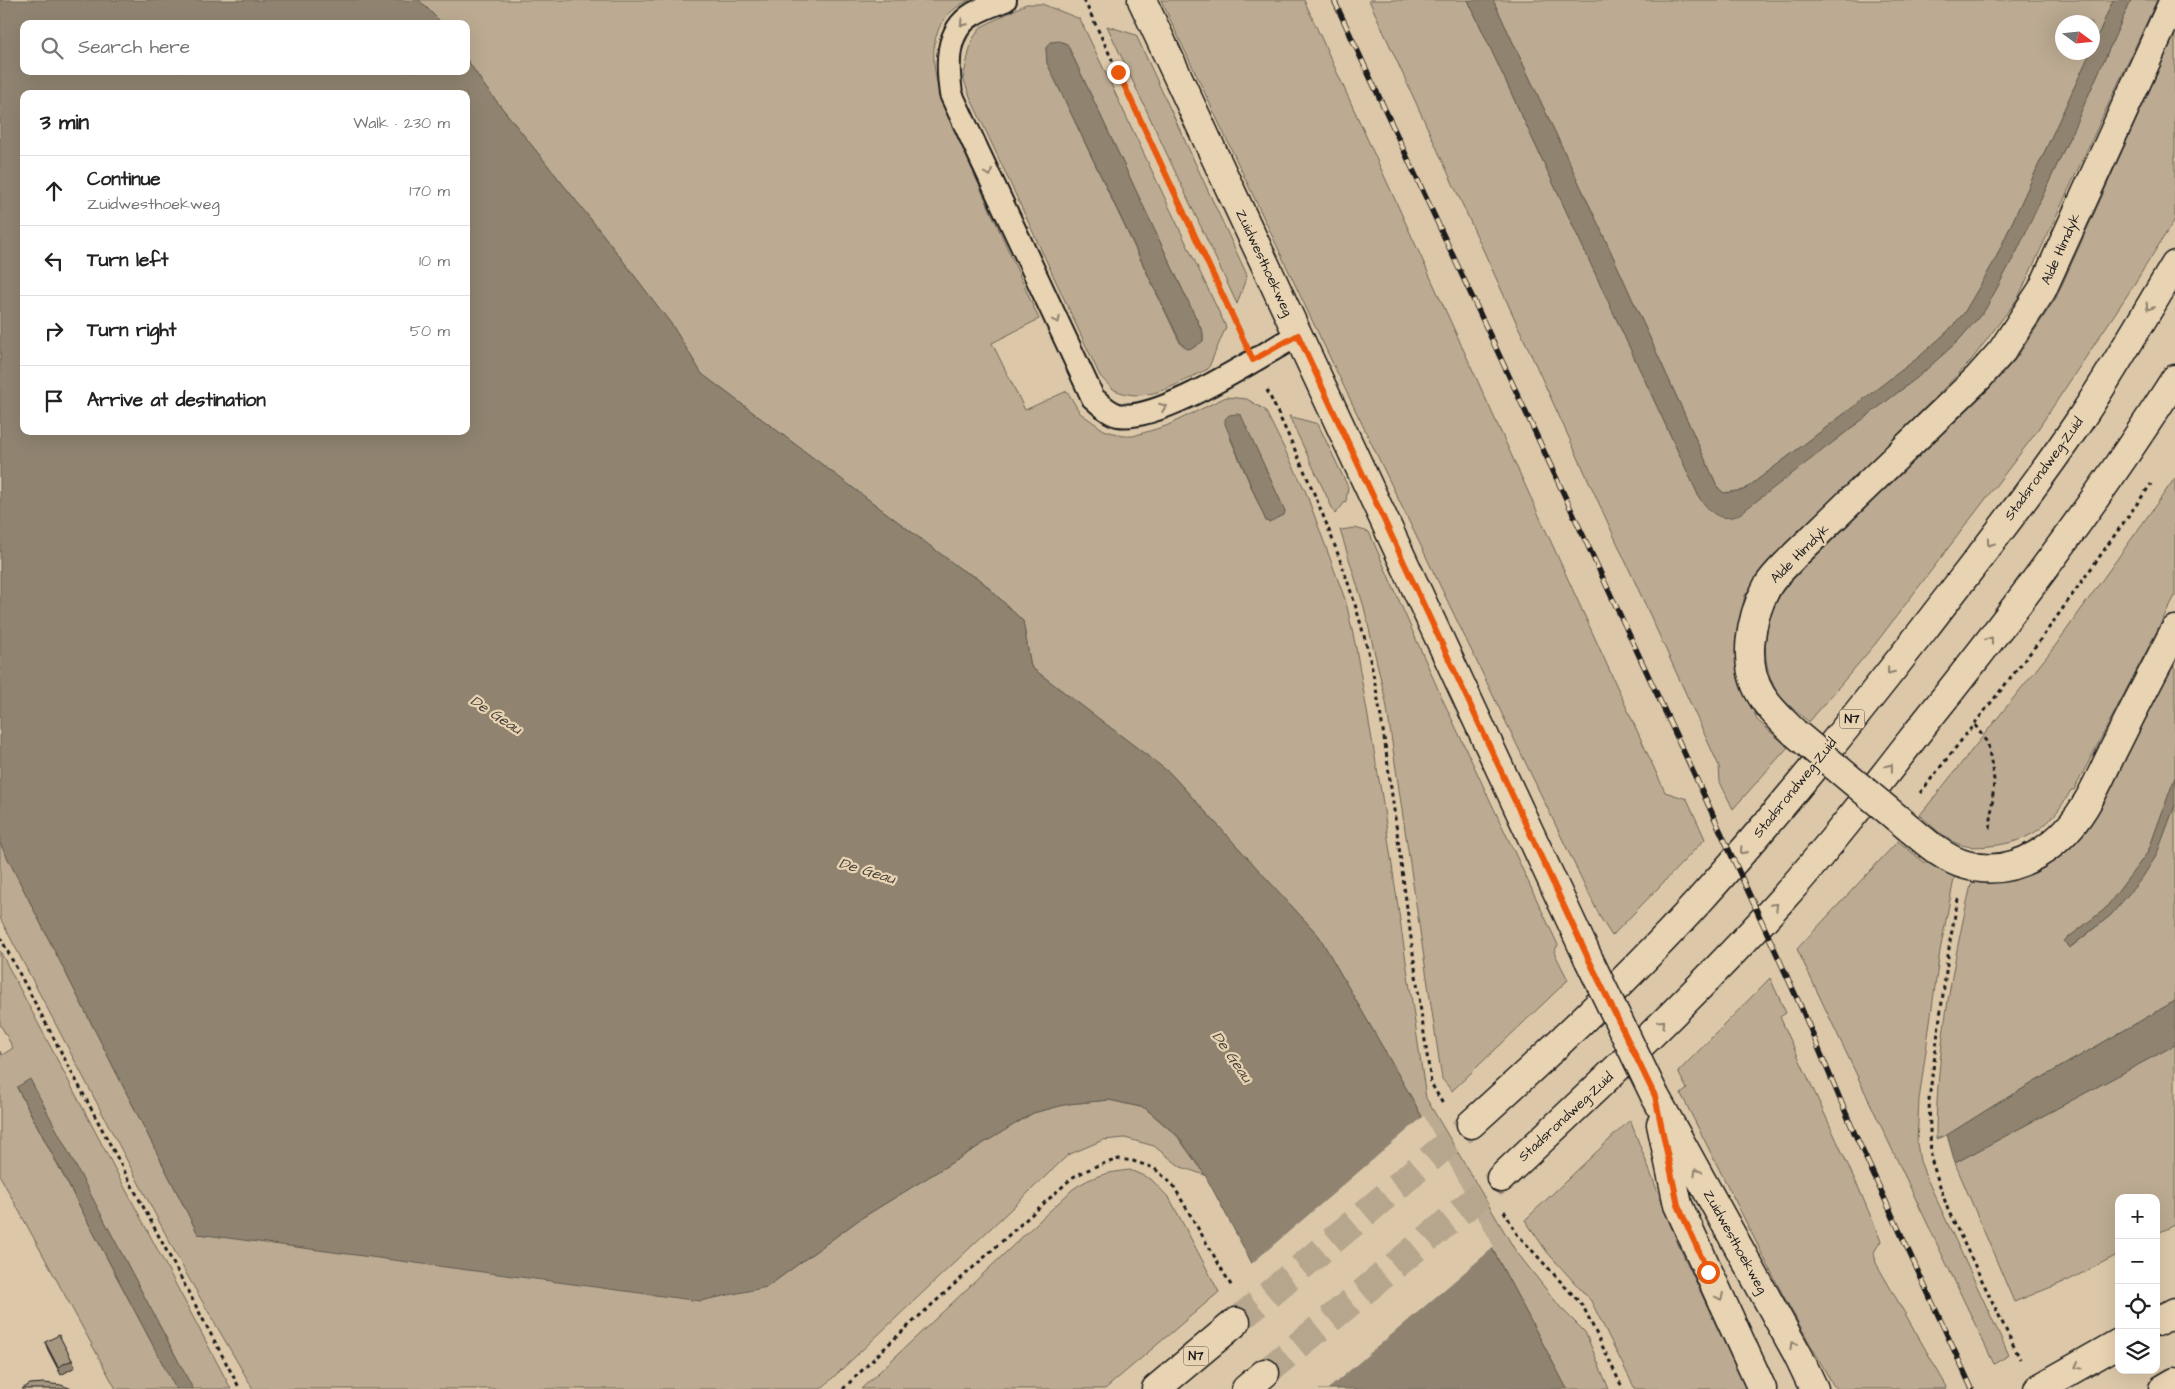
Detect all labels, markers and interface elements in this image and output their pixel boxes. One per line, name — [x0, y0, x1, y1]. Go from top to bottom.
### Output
north arrow — [2055, 15, 2100, 60]
one-way arrow — [960, 18, 969, 27]
search box — [20, 20, 470, 75]
icon: search — [38, 34, 66, 62]
text: Search here — [78, 34, 190, 61]
route end — [1107, 61, 1130, 84]
text: 3 min — [40, 108, 89, 137]
text: Walk · 230 m — [353, 112, 450, 134]
text: Continue — [87, 166, 161, 193]
one-way arrow — [982, 168, 993, 177]
icon: ahead — [40, 177, 68, 205]
text: 170 m — [409, 180, 450, 202]
text: Zuidwesthoekweg — [87, 193, 220, 215]
street label: Zuidwesthoekweg — [1230, 206, 1298, 320]
street label: Alde Himdyk — [2036, 210, 2086, 288]
icon: left — [40, 247, 68, 275]
text: Turn left — [87, 247, 168, 274]
text: 10 m — [419, 250, 450, 272]
one-way arrow — [2146, 301, 2156, 310]
one-way arrow — [1051, 315, 1062, 324]
icon: right — [40, 317, 68, 345]
text: Turn right — [87, 317, 176, 344]
text: 50 m — [410, 320, 450, 342]
icon: arrive — [40, 387, 68, 415]
text: Arrive at destination — [87, 387, 266, 414]
one-way arrow — [1158, 403, 1167, 413]
street label: Stadsrondweg-Zuid — [2000, 413, 2088, 525]
street label: Alde Himdyk — [1766, 520, 1834, 588]
one-way arrow — [1987, 537, 1996, 547]
one-way arrow — [1985, 636, 1994, 645]
one-way arrow — [1888, 665, 1896, 674]
water label: De Geau — [466, 691, 527, 740]
road number: N7 — [1840, 710, 1864, 729]
street label: Stadsrondweg-Zuid — [1748, 734, 1842, 842]
one-way arrow — [1885, 764, 1894, 773]
one-way arrow — [1740, 845, 1749, 854]
water label: De Geau — [836, 853, 899, 890]
one-way arrow — [1769, 902, 1778, 911]
one-way arrow — [1656, 1020, 1665, 1029]
water label: De Geau — [1207, 1027, 1258, 1088]
street label: Stadsrondweg-Zuid — [1514, 1068, 1618, 1166]
one-way arrow — [1693, 1169, 1703, 1178]
street label: Zuidwesthoekweg — [1698, 1186, 1772, 1298]
map controls — [2115, 1194, 2160, 1374]
button: + — [2115, 1194, 2160, 1239]
button: − — [2115, 1239, 2160, 1284]
route start — [1697, 1261, 1720, 1284]
button: locate — [2115, 1284, 2160, 1329]
one-way arrow — [1713, 1292, 1724, 1301]
button: layers — [2115, 1329, 2160, 1374]
one-way arrow — [1789, 1342, 1799, 1351]
road number: N7 — [1184, 1346, 1208, 1365]
one-way arrow — [2075, 1360, 2084, 1370]

